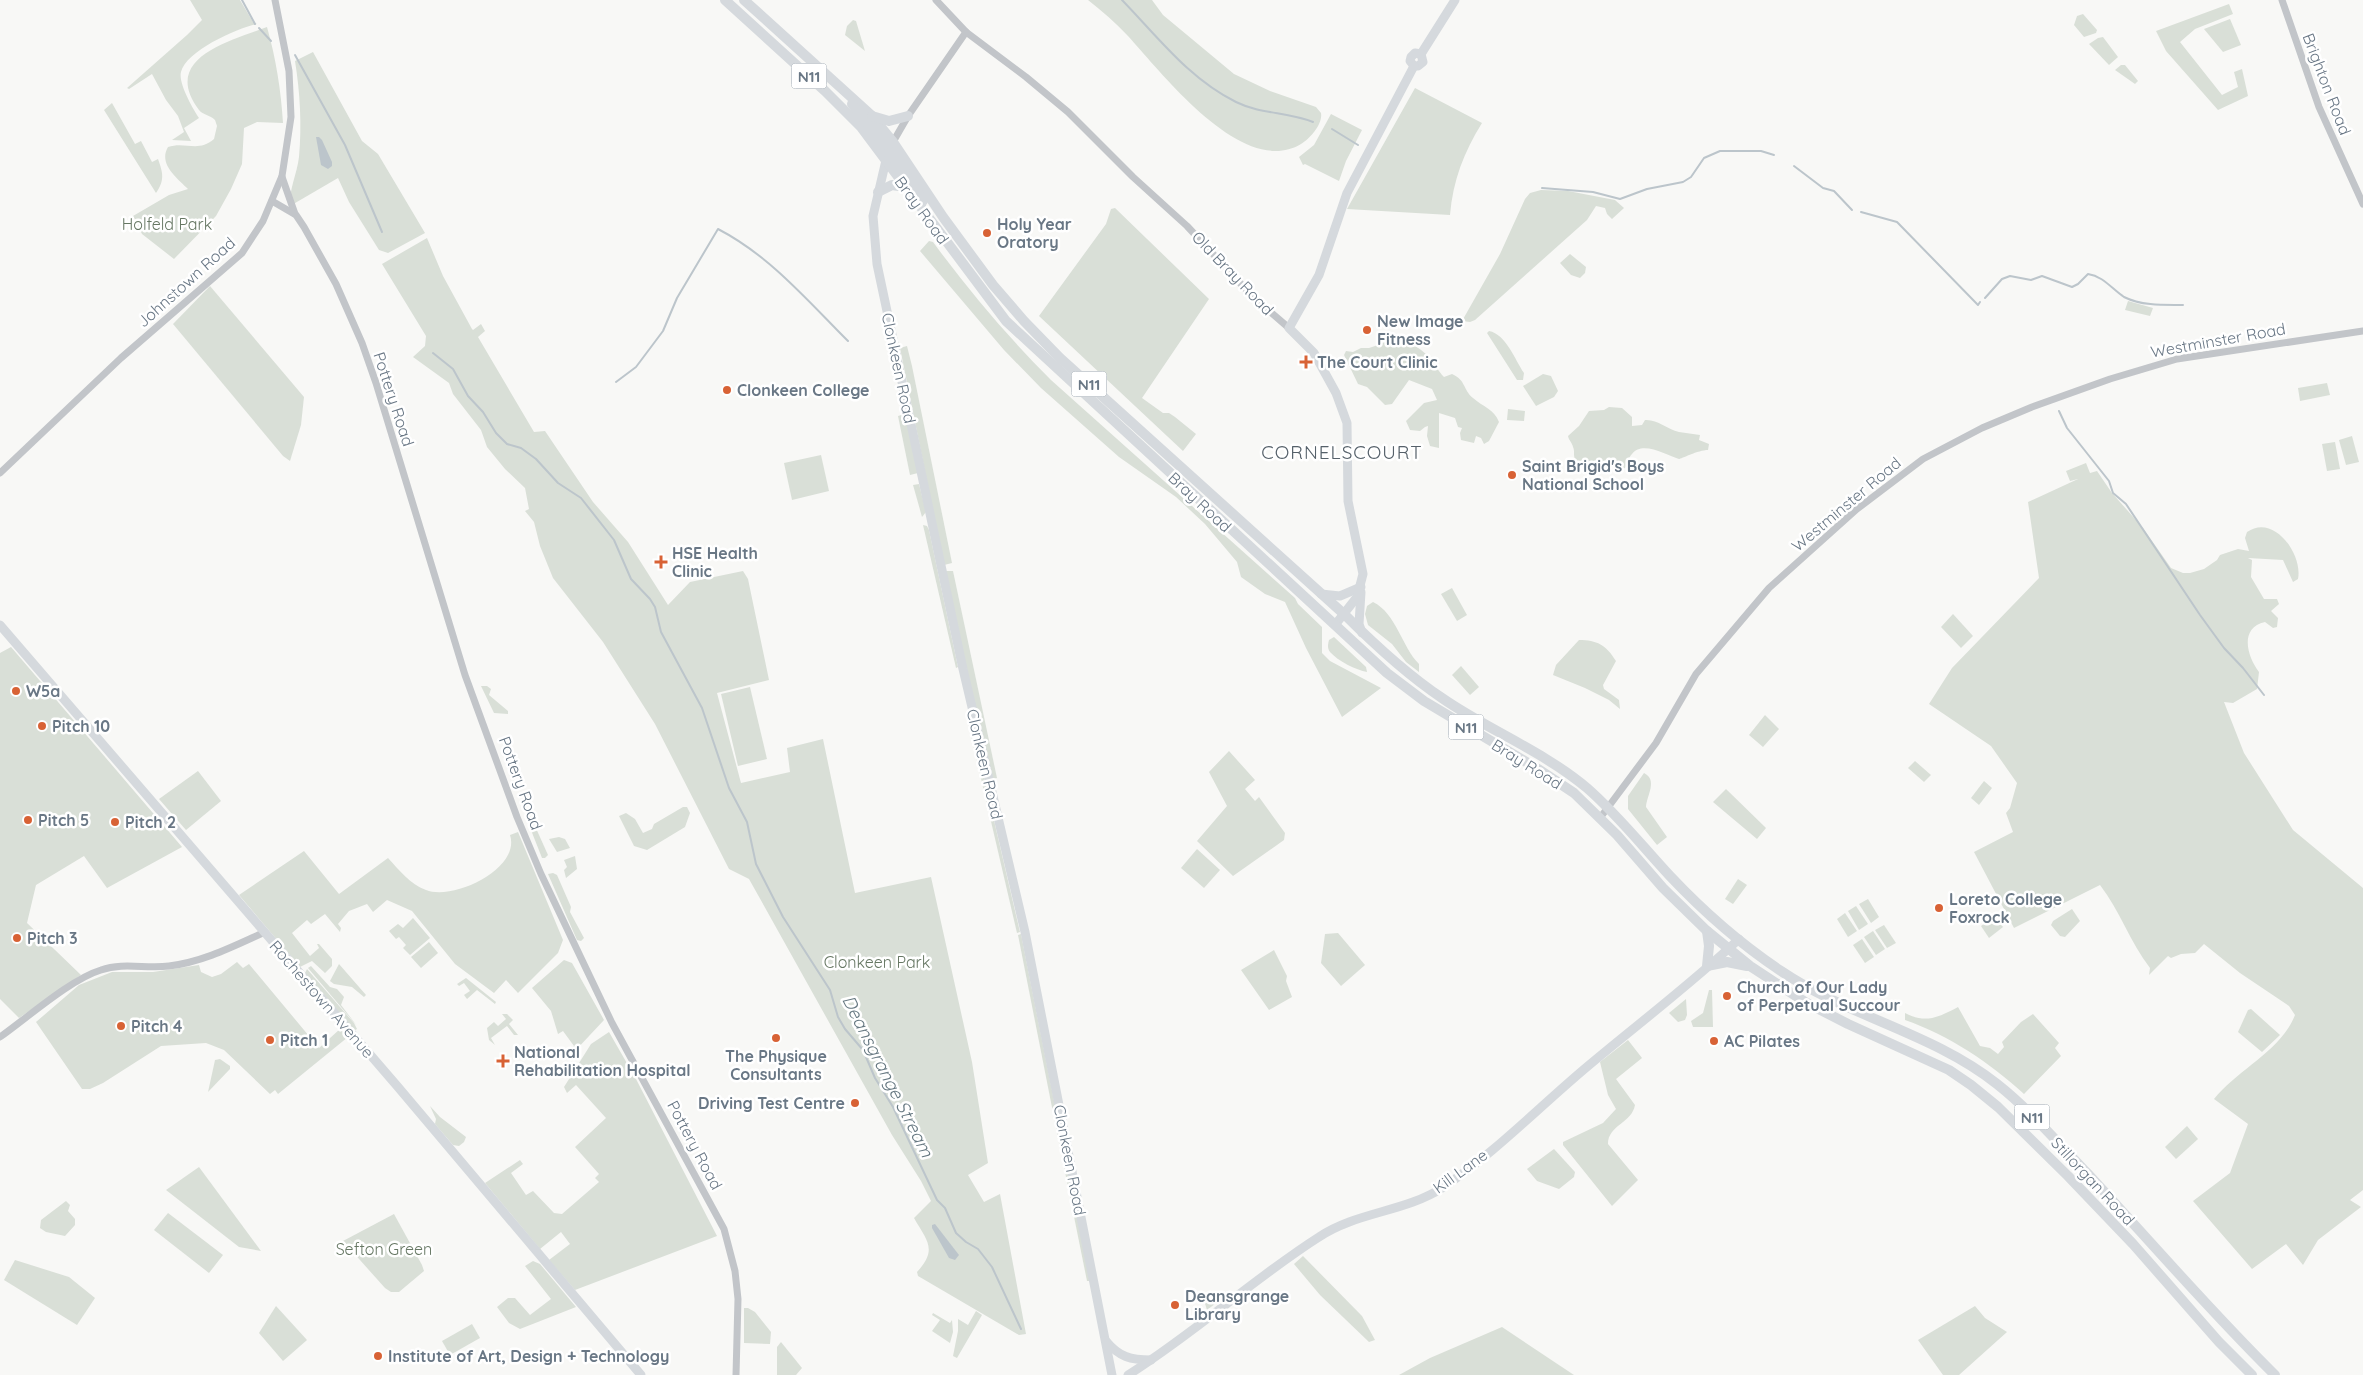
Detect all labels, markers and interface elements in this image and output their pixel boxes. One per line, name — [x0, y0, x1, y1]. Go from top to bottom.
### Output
street label: Brighton Road — [2298, 30, 2356, 138]
road number: N11 — [792, 64, 826, 88]
street label: Bray Road — [891, 172, 953, 248]
park label: Holfeld Park — [122, 214, 212, 234]
place label: Holy Year Oratory — [997, 214, 1072, 252]
marker: Holy Year Oratory — [981, 227, 993, 239]
street label: Old Bray Road — [1188, 227, 1278, 319]
street label: Johnstown Road — [133, 233, 239, 331]
street label: Clonkeen Road — [878, 311, 920, 425]
place label: New Image Fitness — [1377, 311, 1464, 349]
street label: Westminster Road — [2149, 318, 2287, 362]
marker: New Image Fitness — [1361, 324, 1373, 336]
street label: Pottery Road — [369, 349, 419, 449]
place label: The Court Clinic — [1317, 352, 1437, 372]
marker: The Court Clinic — [1299, 355, 1313, 369]
road number: N11 — [1072, 372, 1106, 396]
place label: Clonkeen College — [737, 380, 870, 400]
marker: Clonkeen College — [721, 384, 733, 396]
district label: CORNELSCOURT — [1261, 440, 1423, 464]
street label: Westminster Road — [1787, 452, 1905, 556]
place label: Saint Brigid's Boys National School — [1522, 456, 1664, 494]
street label: Bray Road — [1164, 468, 1236, 536]
marker: Saint Brigid's Boys National School — [1506, 469, 1518, 481]
place label: HSE Health Clinic — [672, 543, 758, 581]
marker: HSE Health Clinic — [654, 555, 668, 569]
place label: W5a — [26, 681, 60, 701]
marker: W5a — [10, 685, 22, 697]
street label: Clonkeen Road — [963, 707, 1007, 821]
road number: N11 — [1448, 714, 1484, 740]
place label: Pitch 10 — [52, 716, 110, 736]
marker: Pitch 10 — [36, 720, 48, 732]
street label: Pottery Road — [495, 733, 547, 833]
street label: Bray Road — [1488, 735, 1566, 793]
place label: Pitch 5 — [38, 810, 89, 830]
place label: Pitch 2 — [125, 812, 176, 832]
marker: Pitch 5 — [22, 814, 34, 826]
marker: Pitch 2 — [109, 816, 121, 828]
place label: Loreto College Foxrock — [1949, 889, 2062, 927]
marker: Loreto College Foxrock — [1933, 902, 1945, 914]
place label: Pitch 3 — [27, 928, 78, 948]
marker: Pitch 3 — [11, 932, 23, 944]
street label: Rochestown Avenue — [265, 936, 379, 1062]
park label: Clonkeen Park — [824, 952, 930, 972]
place label: Church of Our Lady of Perpetual Succour — [1737, 977, 1901, 1015]
marker: Church of Our Lady of Perpetual Succour — [1721, 990, 1733, 1002]
water label: Deansgrange Stream — [837, 991, 939, 1161]
place label: Pitch 4 — [131, 1016, 183, 1036]
marker: Pitch 4 — [115, 1020, 127, 1032]
place label: Pitch 1 — [280, 1030, 328, 1050]
place label: AC Pilates — [1724, 1031, 1800, 1051]
marker: The Physique Consultants — [770, 1032, 782, 1044]
marker: Pitch 1 — [264, 1034, 276, 1046]
marker: AC Pilates — [1708, 1035, 1720, 1047]
place label: National Rehabilitation Hospital — [514, 1042, 691, 1080]
place label: The Physique Consultants — [725, 1046, 827, 1084]
marker: National Rehabilitation Hospital — [496, 1054, 510, 1068]
place label: Driving Test Centre — [698, 1093, 845, 1113]
street label: Pottery Road — [663, 1097, 727, 1193]
marker: Driving Test Centre — [849, 1097, 861, 1109]
street label: Clonkeen Road — [1049, 1103, 1091, 1217]
road number: N11 — [2014, 1104, 2050, 1130]
street label: Stillorgan Road — [2047, 1133, 2139, 1229]
street label: Kill Lane — [1429, 1145, 1491, 1197]
park label: Sefton Green — [336, 1239, 432, 1259]
place label: Deansgrange Library — [1185, 1286, 1289, 1324]
marker: Deansgrange Library — [1169, 1299, 1181, 1311]
place label: Institute of Art, Design + Technology — [388, 1346, 669, 1366]
marker: Institute of Art, Design + Technology — [372, 1350, 384, 1362]

